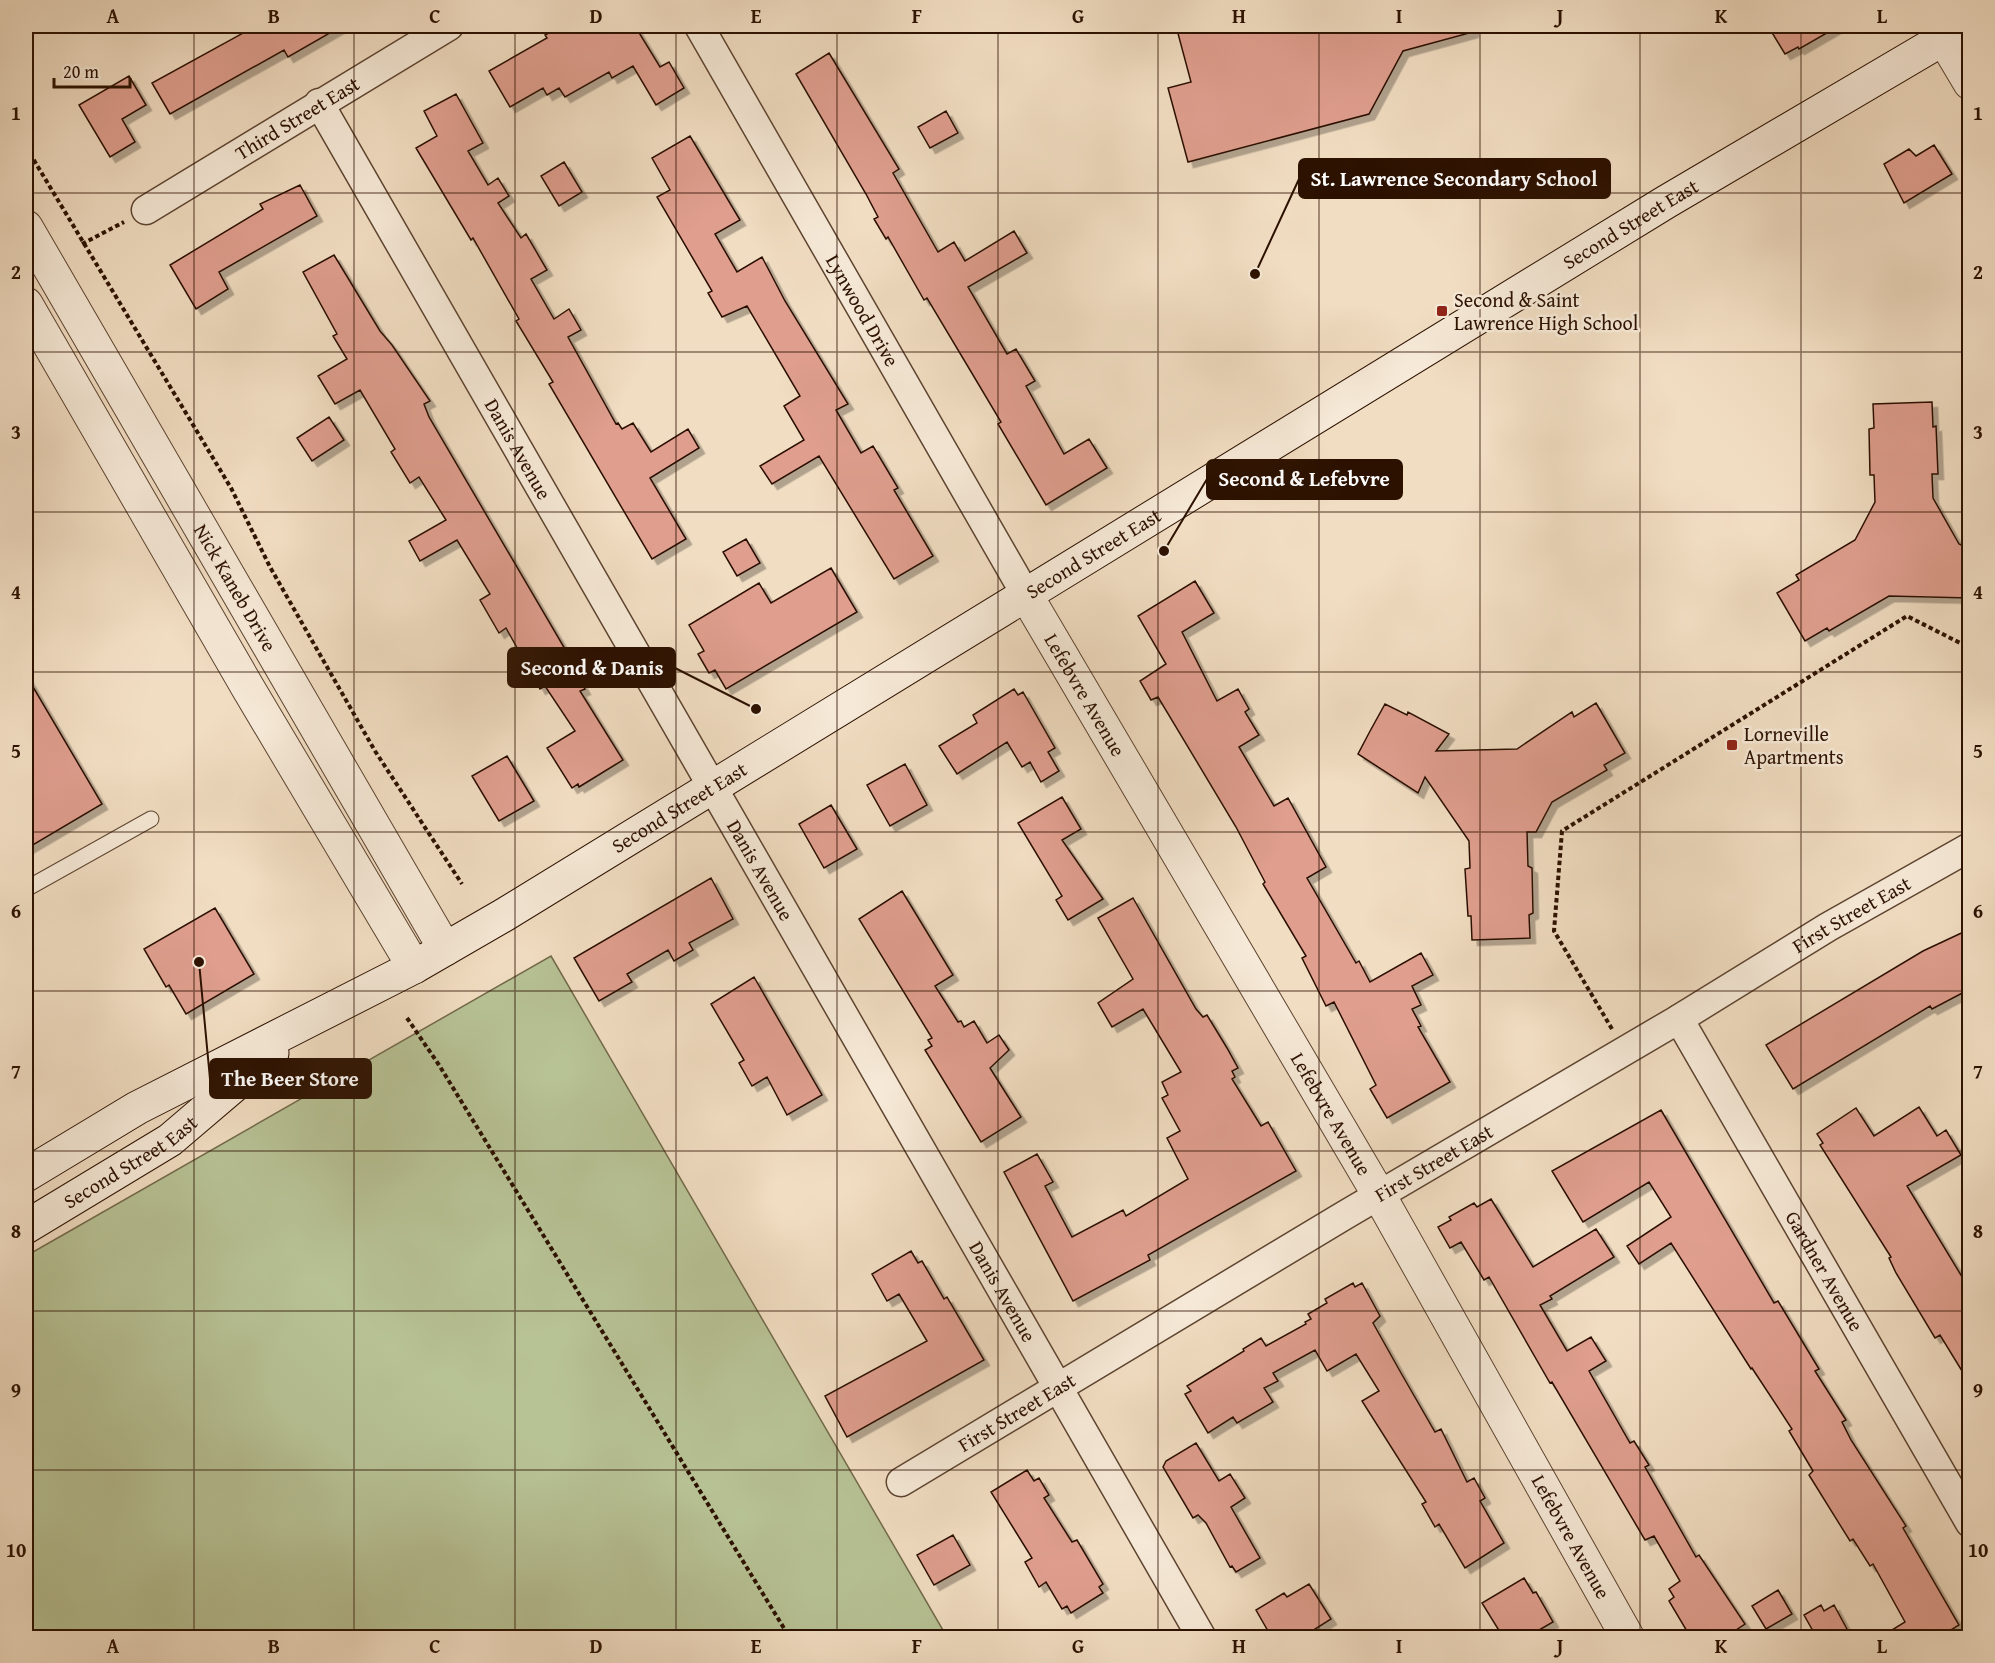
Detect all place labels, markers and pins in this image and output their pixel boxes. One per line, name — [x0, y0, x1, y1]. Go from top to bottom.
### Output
callout: St. Lawrence Secondary School — [1299, 159, 1610, 198]
place label: Second & Saint Lawrence High School — [1454, 285, 1639, 337]
marker: Second & Saint Lawrence High School — [1435, 304, 1449, 318]
callout: Second & Lefebvre — [1207, 460, 1402, 499]
callout: Second & Danis — [508, 648, 675, 687]
place label: Lorneville Apartments — [1744, 719, 1844, 771]
marker: Lorneville Apartments — [1725, 738, 1739, 752]
callout: The Beer Store — [210, 1059, 371, 1098]

